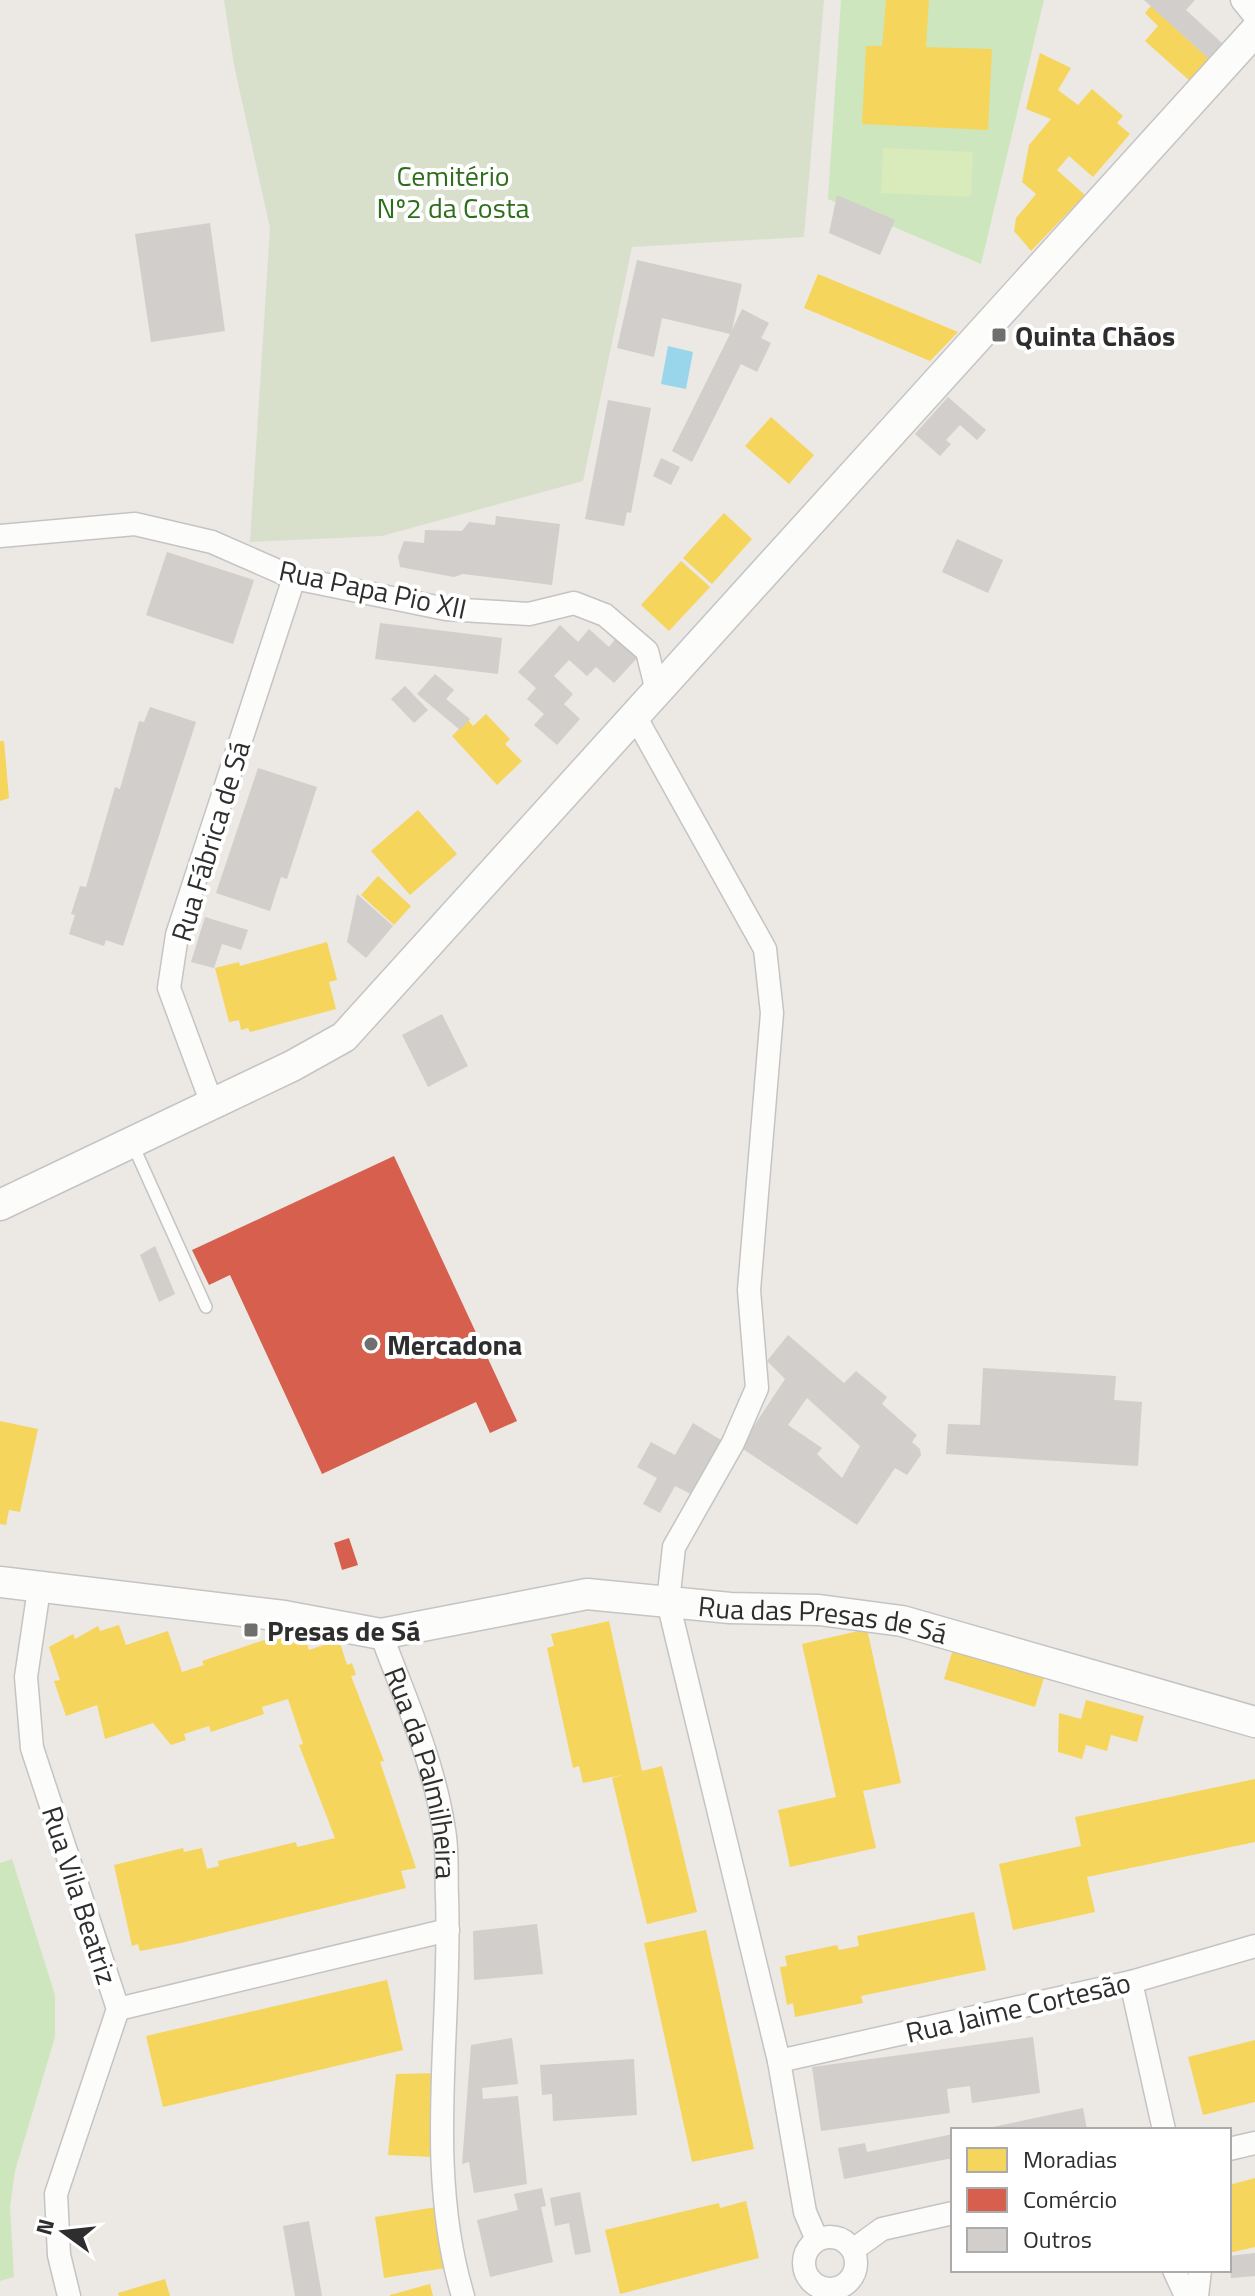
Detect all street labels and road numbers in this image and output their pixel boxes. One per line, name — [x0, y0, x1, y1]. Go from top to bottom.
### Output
street label: Rua Papa Pio XII — [275, 548, 471, 630]
street label: Rua Fábrica de Sá — [159, 736, 261, 946]
street label: Rua das Presas de Sá — [696, 1584, 953, 1654]
street label: Rua da Palmilheira — [374, 1660, 468, 1879]
street label: Rua Vila Beatriz — [31, 1800, 129, 1990]
street label: Rua Jaime Cortesão — [901, 1960, 1135, 2054]

